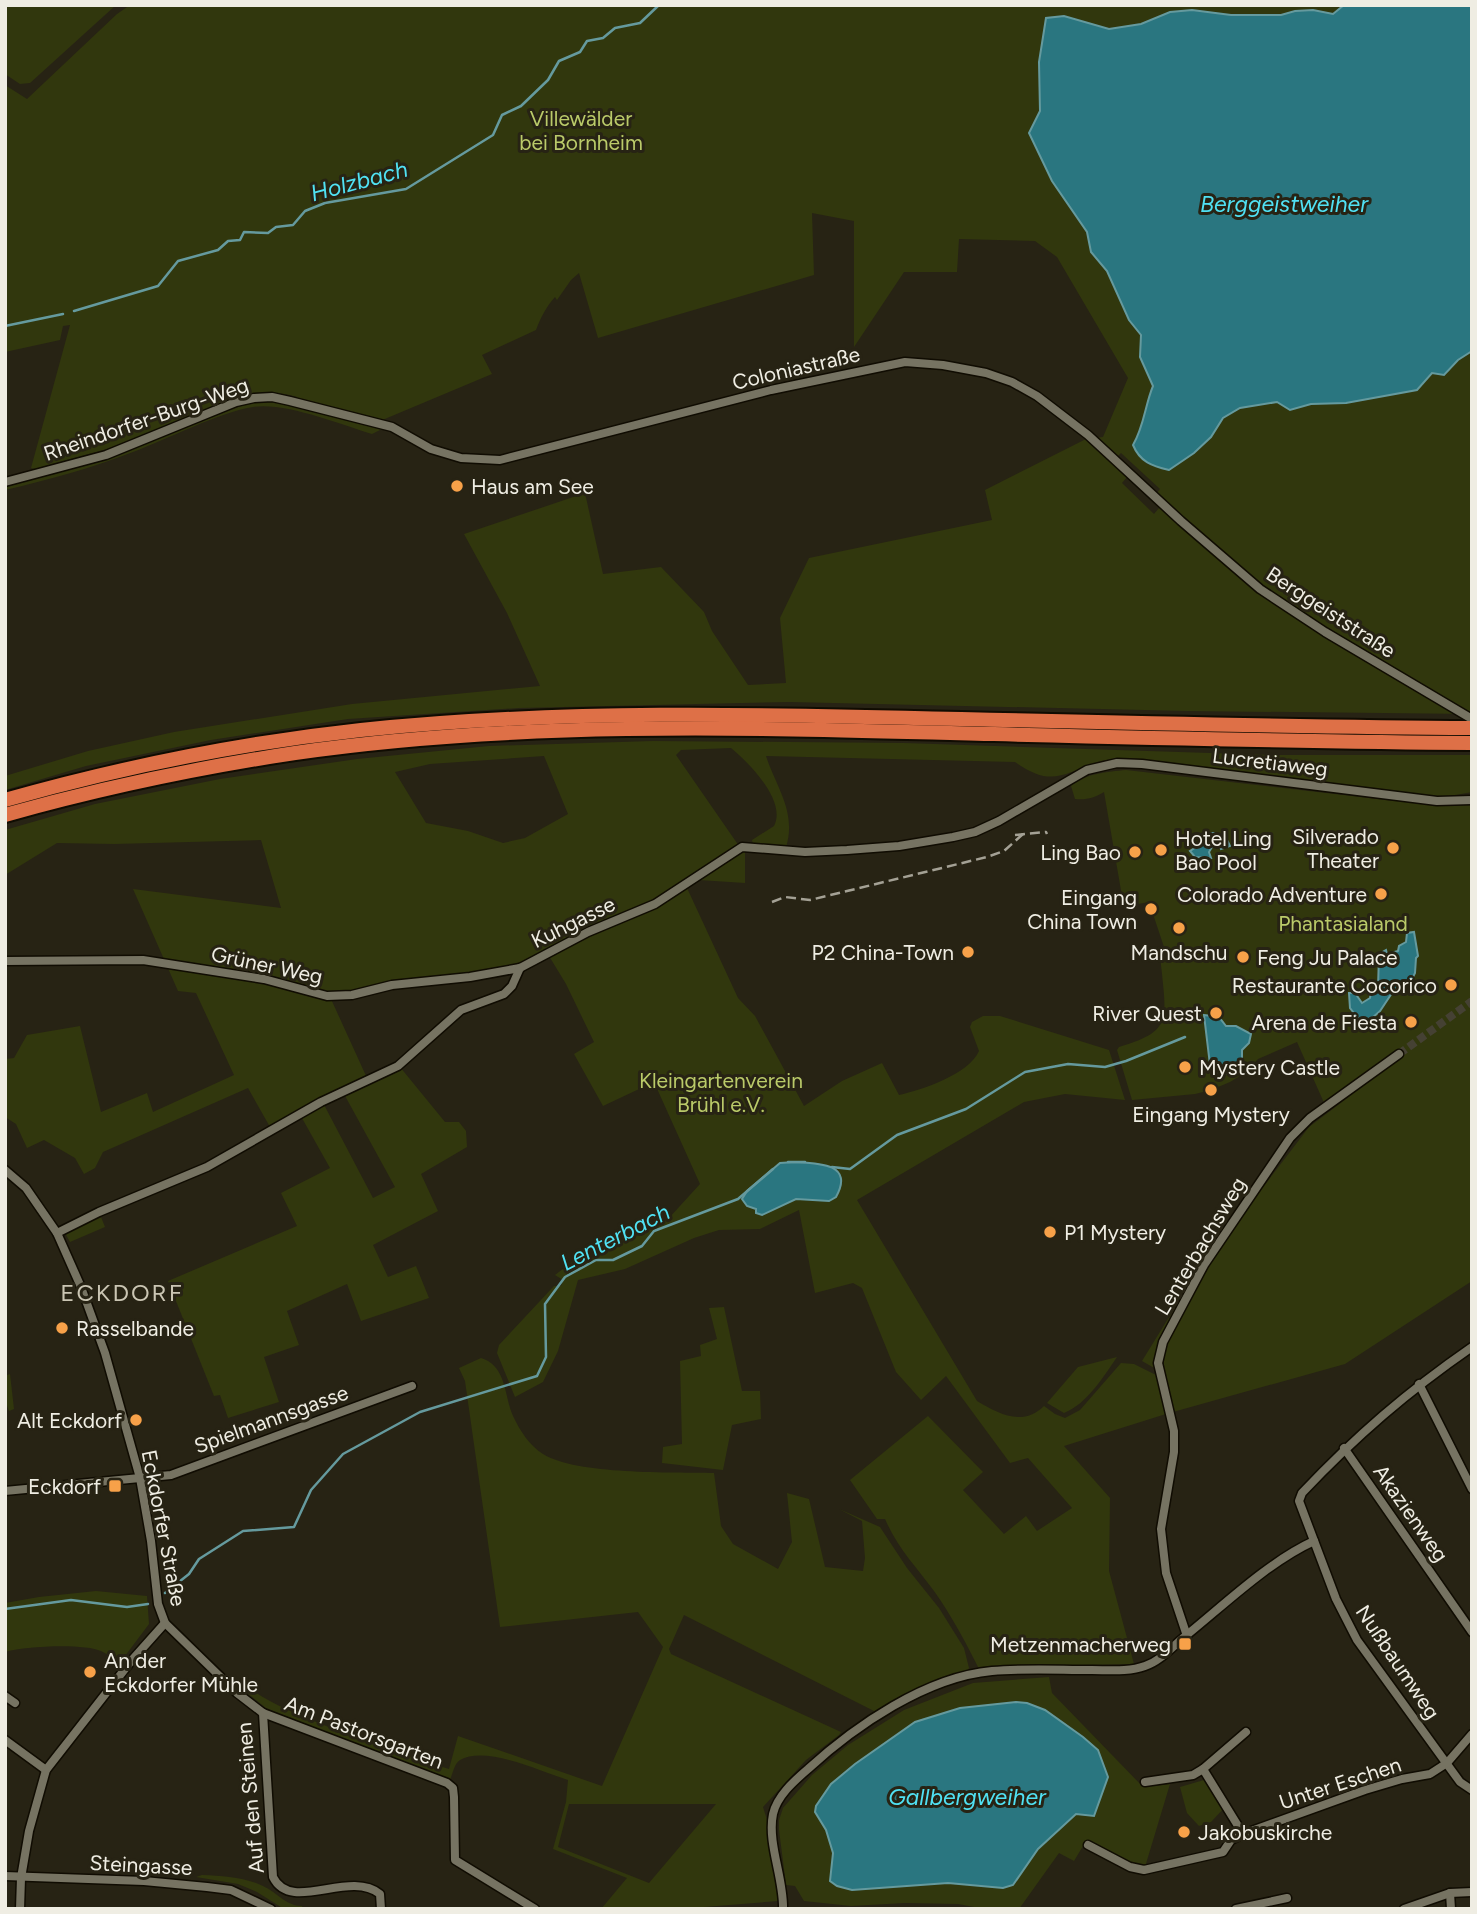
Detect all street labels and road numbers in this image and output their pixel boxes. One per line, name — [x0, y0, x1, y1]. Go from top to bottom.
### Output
street label: Coloniastraße — [730, 341, 862, 395]
street label: Rheindorfer-Burg-Weg — [40, 372, 252, 466]
street label: Berggeiststraße — [1262, 561, 1400, 663]
street label: Lucretiaweg — [1211, 743, 1329, 781]
street label: Kuhgasse — [527, 891, 619, 953]
street label: Grüner Weg — [209, 941, 325, 989]
street label: Lenterbachsweg — [1149, 1173, 1251, 1319]
street label: Spielmannsgasse — [191, 1380, 351, 1458]
street label: Eckdorfer Straße — [137, 1448, 191, 1608]
street label: Akazienweg — [1368, 1460, 1454, 1566]
street label: Nußbaumweg — [1351, 1600, 1445, 1724]
street label: Am Pastorsgarten — [281, 1690, 447, 1774]
street label: Auf den Steinen — [231, 1721, 269, 1875]
street label: Unter Eschen — [1276, 1752, 1404, 1814]
street label: Steingasse — [89, 1850, 193, 1880]

